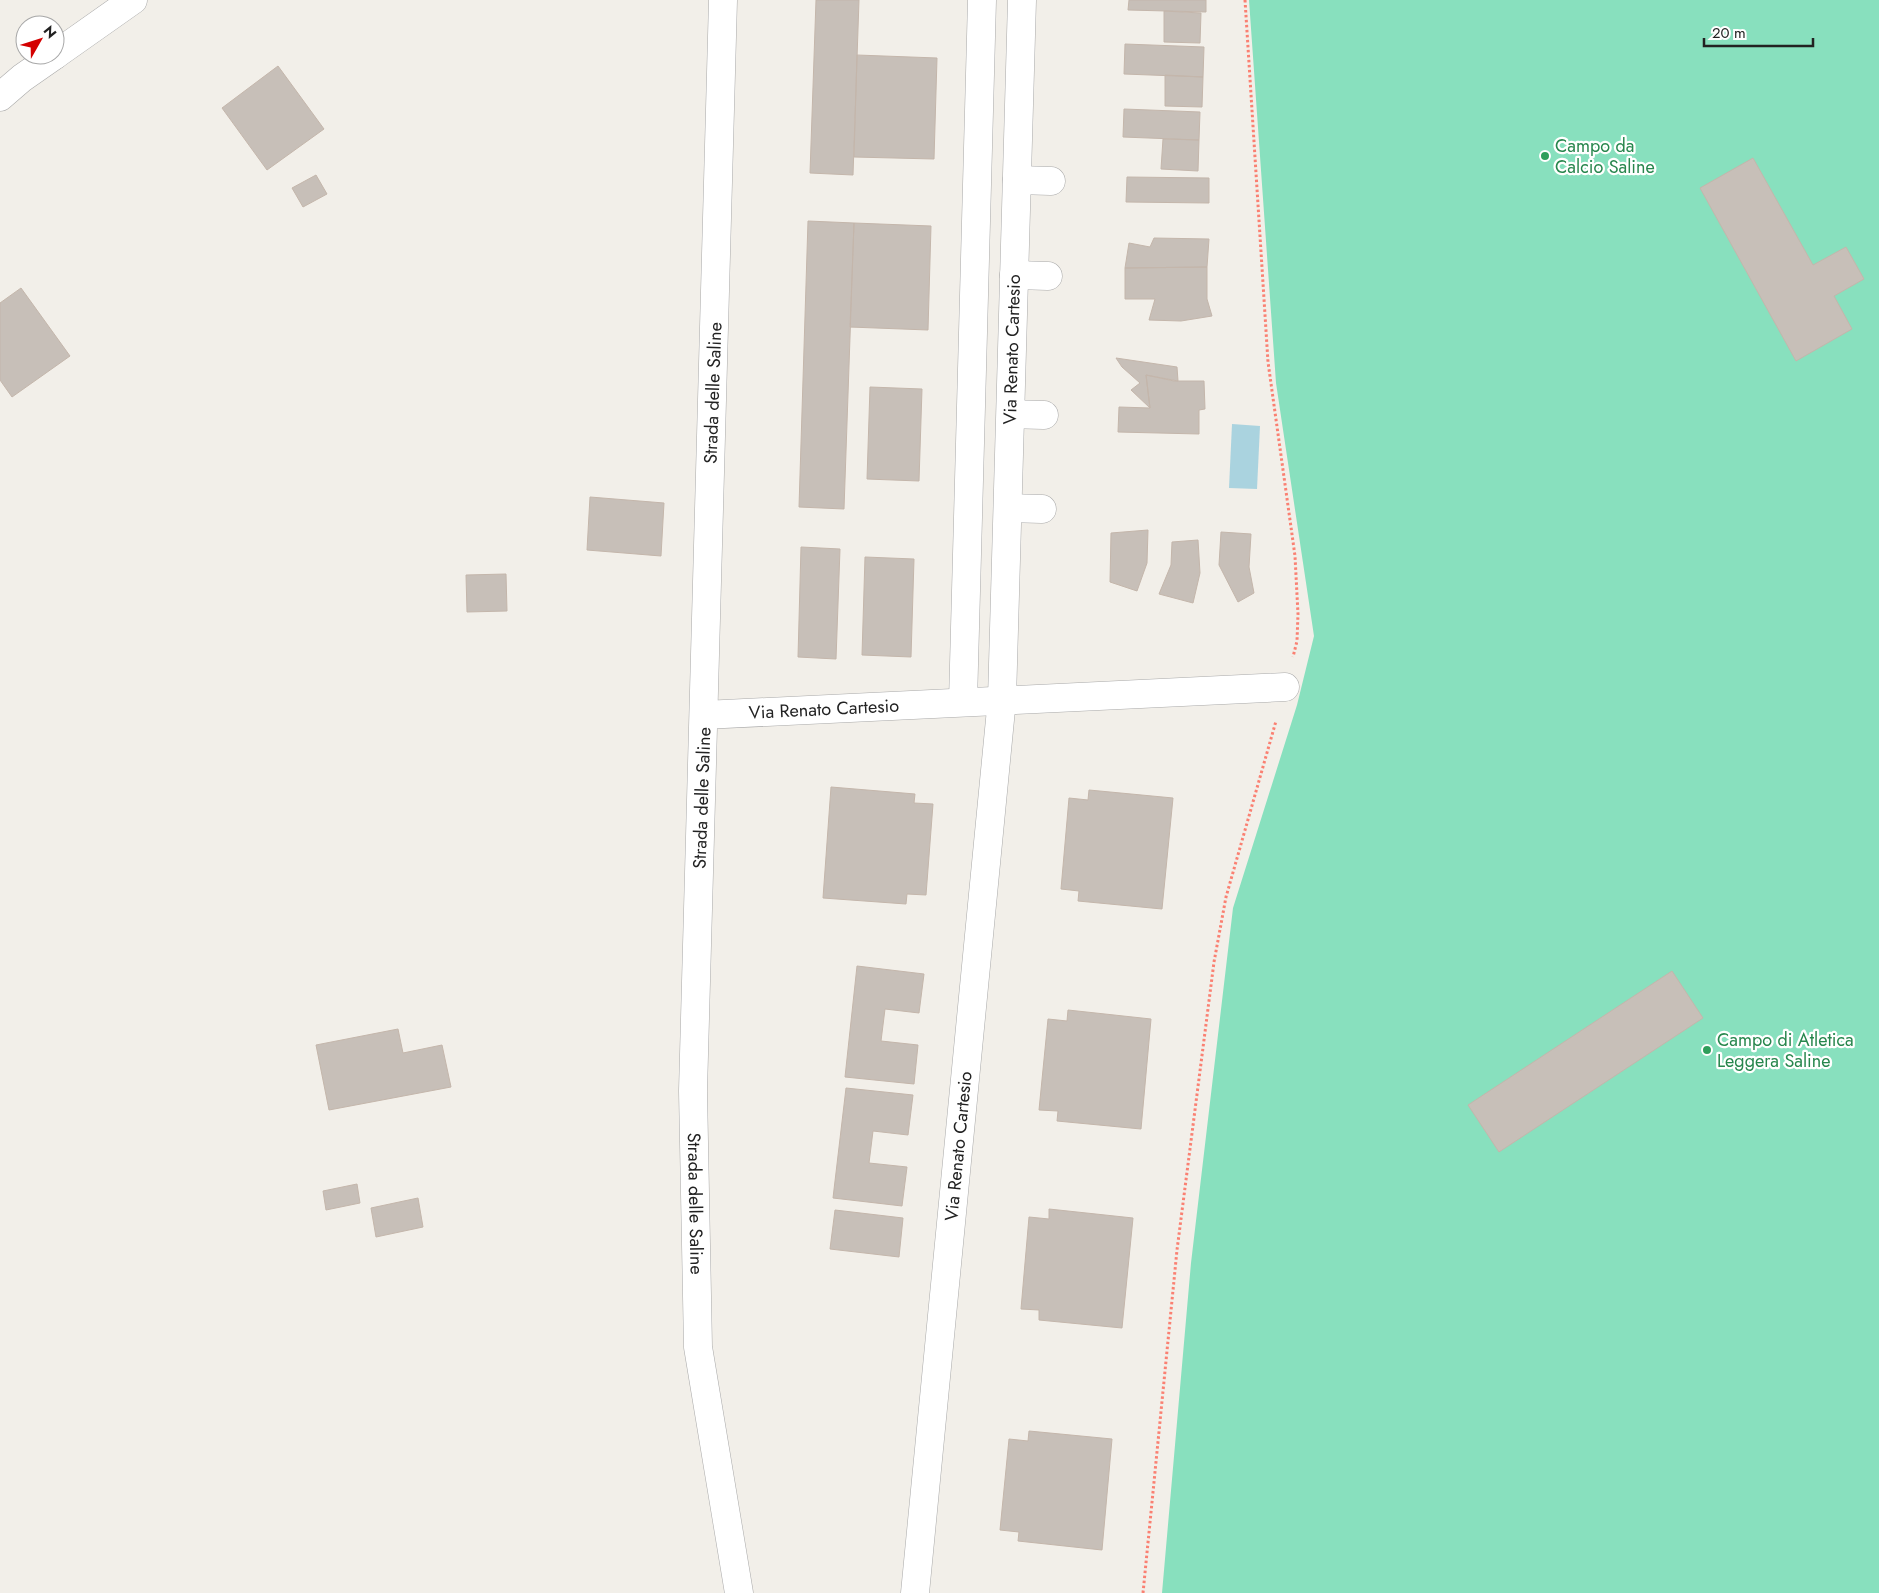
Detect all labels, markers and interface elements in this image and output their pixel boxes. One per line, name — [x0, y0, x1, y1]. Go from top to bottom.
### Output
north arrow — [15, 15, 65, 65]
scale bar — [1704, 15, 1813, 47]
text: N — [39, 21, 61, 42]
text: 20 m — [1712, 22, 1746, 44]
place label: Campo da Calcio Saline — [1555, 133, 1655, 180]
marker: Campo da Calcio Saline — [1539, 150, 1551, 162]
street label: Via Renato Cartesio — [997, 274, 1027, 425]
street label: Strada delle Saline — [698, 322, 728, 464]
street label: Via Renato Cartesio — [748, 693, 900, 726]
street label: Strada delle Saline — [687, 727, 717, 869]
place label: Campo di Atletica Leggera Saline — [1717, 1027, 1854, 1074]
marker: Campo di Atletica Leggera Saline — [1701, 1044, 1713, 1056]
street label: Via Renato Cartesio — [938, 1070, 979, 1222]
street label: Strada delle Saline — [681, 1132, 710, 1275]

